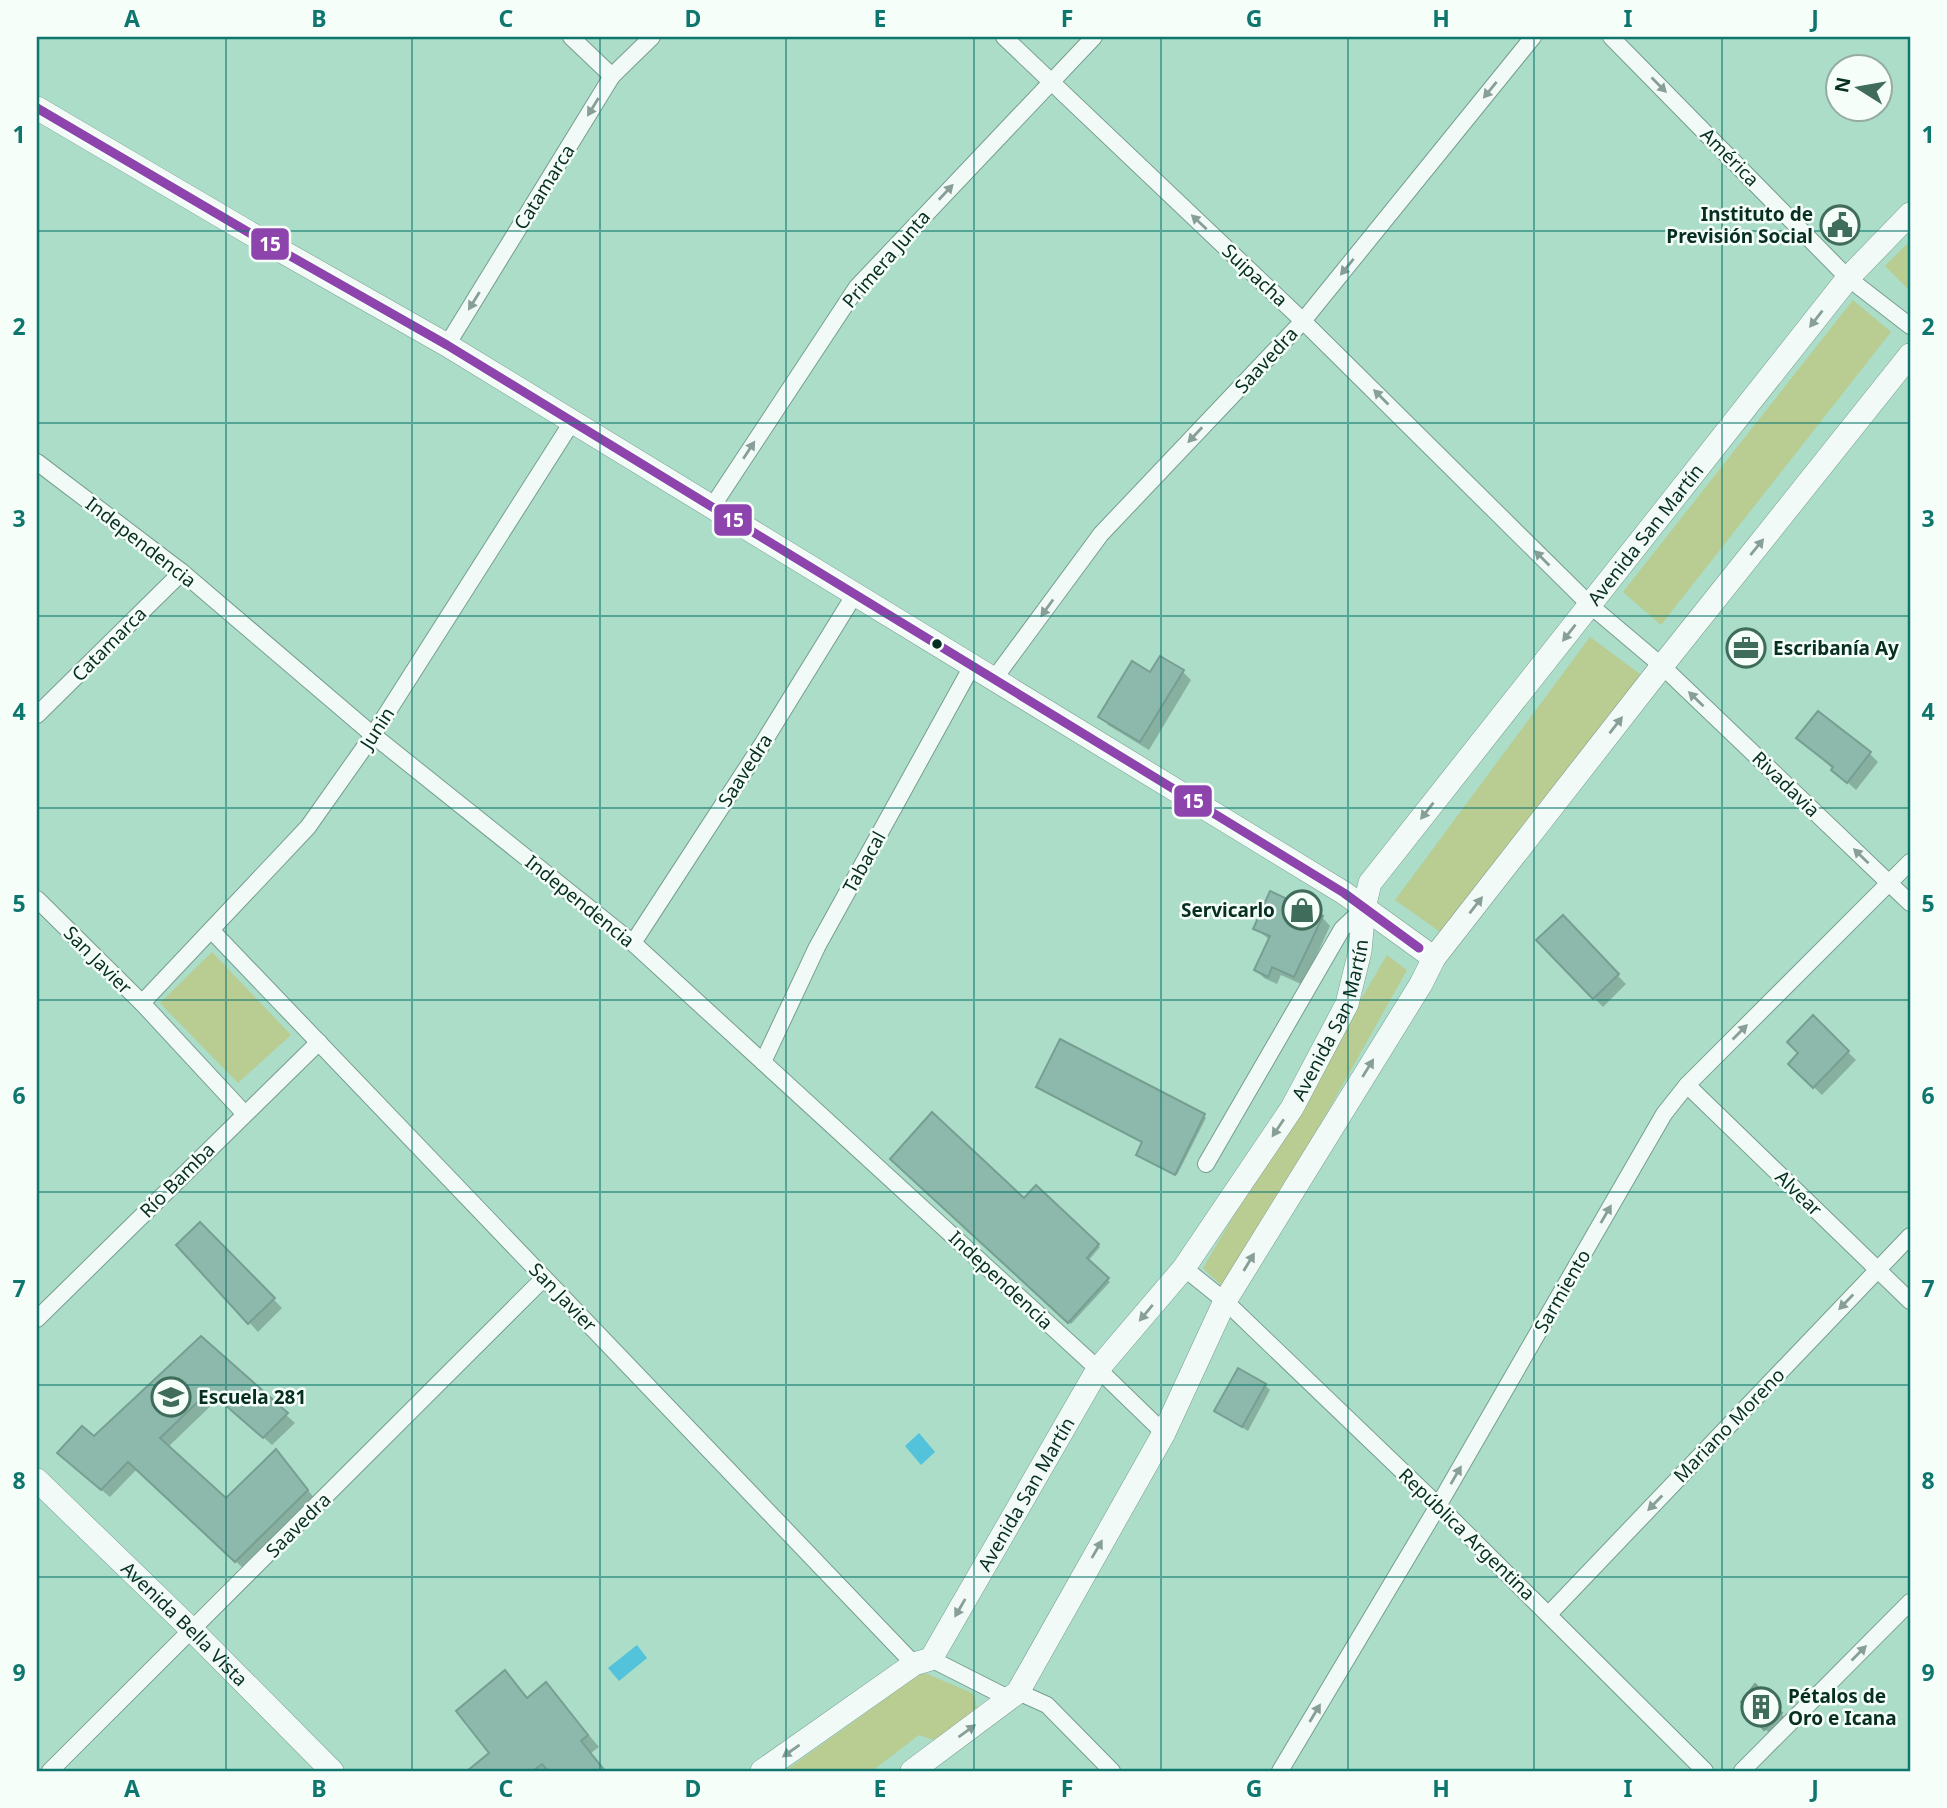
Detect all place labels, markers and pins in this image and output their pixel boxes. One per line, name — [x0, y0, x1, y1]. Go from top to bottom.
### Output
place label: Instituto de Previsión Social — [1666, 201, 1813, 249]
public building icon: Instituto de Previsión Social — [1819, 204, 1861, 246]
office icon: Escribanía Ay — [1725, 627, 1767, 669]
place label: Escribanía Ay — [1773, 635, 1899, 661]
unlabelled marker — [930, 637, 944, 651]
shop icon: Servicarlo — [1281, 889, 1323, 931]
place label: Servicarlo — [1181, 897, 1275, 923]
school or university icon: Escuela 281 — [150, 1376, 192, 1418]
place label: Escuela 281 — [198, 1384, 306, 1410]
place label: Pétalos de Oro e Icana — [1788, 1683, 1897, 1731]
building icon: Pétalos de Oro e Icana — [1740, 1686, 1782, 1728]

